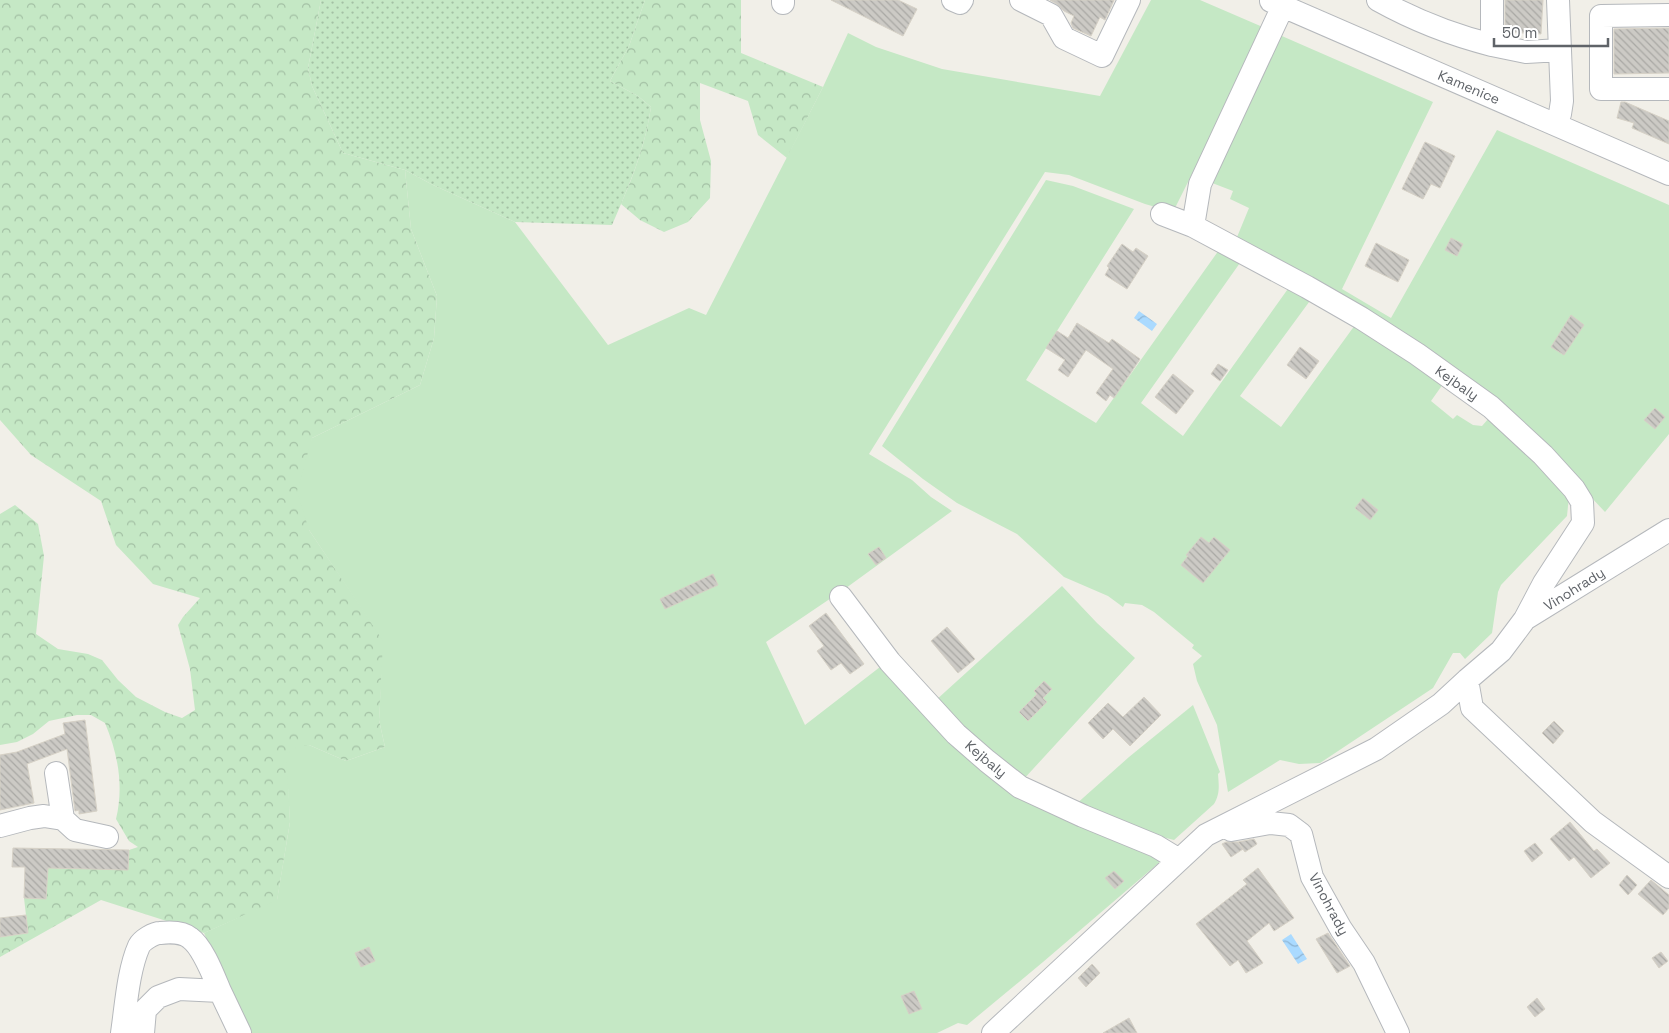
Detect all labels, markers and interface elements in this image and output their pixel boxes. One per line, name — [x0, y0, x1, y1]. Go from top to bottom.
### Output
scale bar — [1494, 15, 1608, 47]
text: 50 m — [1502, 23, 1537, 42]
street label: Kamenice — [1435, 66, 1503, 108]
street label: Kejbaly — [1432, 362, 1482, 404]
street label: Vinohrady — [1540, 563, 1608, 615]
street label: Kejbaly — [961, 736, 1011, 782]
street label: Vinohrady — [1305, 870, 1353, 938]

